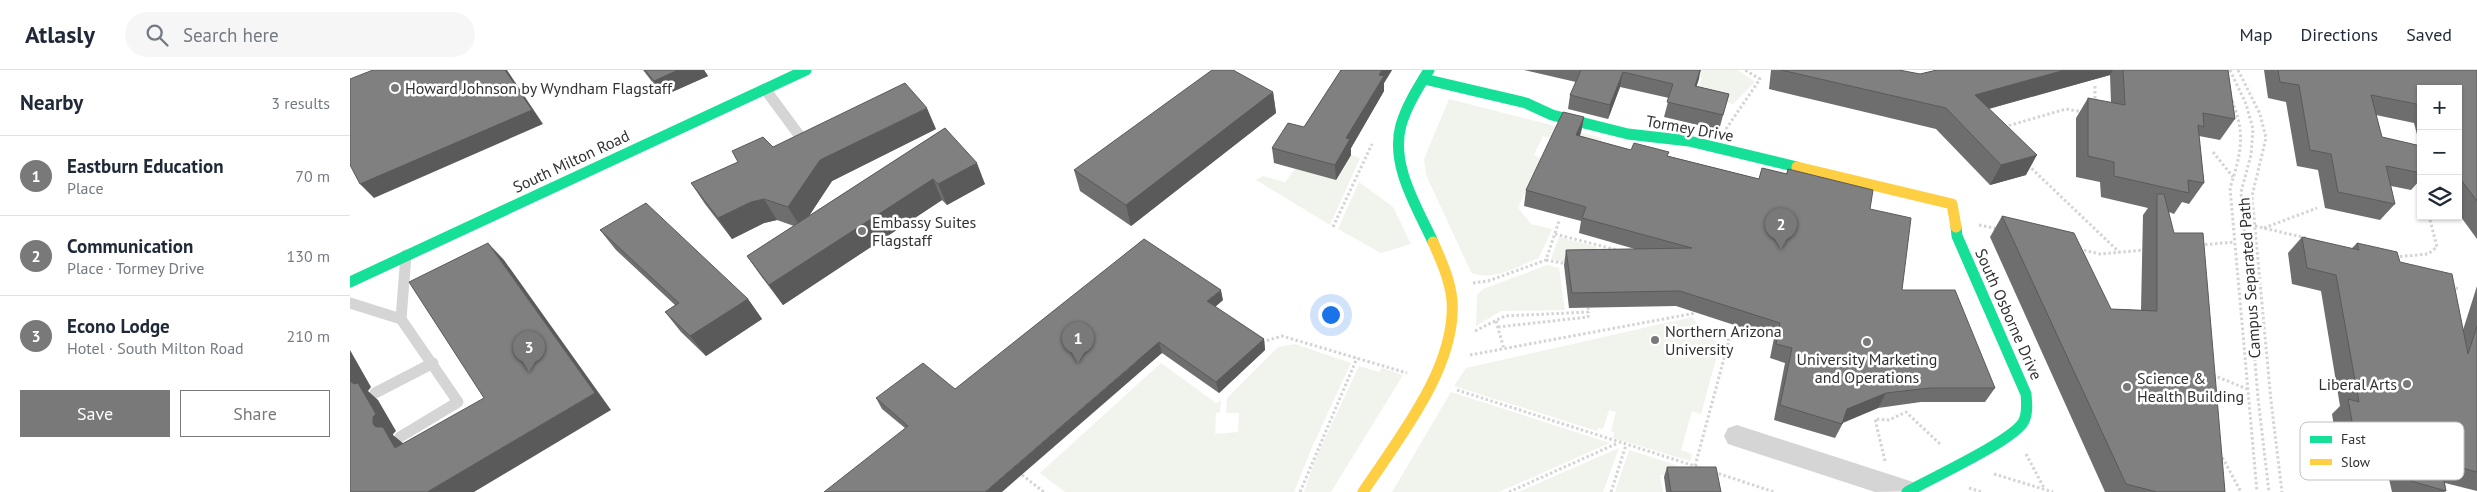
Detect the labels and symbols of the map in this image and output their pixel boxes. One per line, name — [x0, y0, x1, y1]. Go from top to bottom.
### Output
place label: Howard Johnson by Wyndham Flagstaff — [405, 78, 673, 98]
marker: Howard Johnson by Wyndham Flagstaff — [389, 82, 401, 94]
street label: Tormey Drive — [1645, 110, 1735, 146]
street label: South Milton Road — [509, 125, 633, 197]
street label: Campus Separated Path — [2233, 197, 2265, 359]
pin: 2 — [1765, 208, 1797, 249]
place label: Embassy Suites Flagstaff — [872, 212, 977, 250]
marker: Embassy Suites Flagstaff — [856, 225, 868, 237]
street label: South Osborne Drive — [1971, 245, 2047, 383]
your location — [1318, 302, 1344, 328]
place label: Northern Arizona University — [1665, 321, 1782, 359]
pin: 1 — [1062, 322, 1094, 363]
pin: 3 — [513, 331, 545, 372]
marker: Northern Arizona University — [1649, 334, 1661, 346]
marker: University Marketing and Operations — [1861, 336, 1873, 348]
place label: University Marketing and Operations — [1797, 349, 1937, 387]
place label: Science & Health Building — [2137, 368, 2244, 406]
place label: Liberal Arts — [2318, 374, 2397, 394]
marker: Liberal Arts — [2401, 378, 2413, 390]
marker: Science & Health Building — [2121, 381, 2133, 393]
legend — [2300, 422, 2464, 480]
text: Fast — [2341, 430, 2366, 448]
text: Slow — [2341, 453, 2371, 471]

